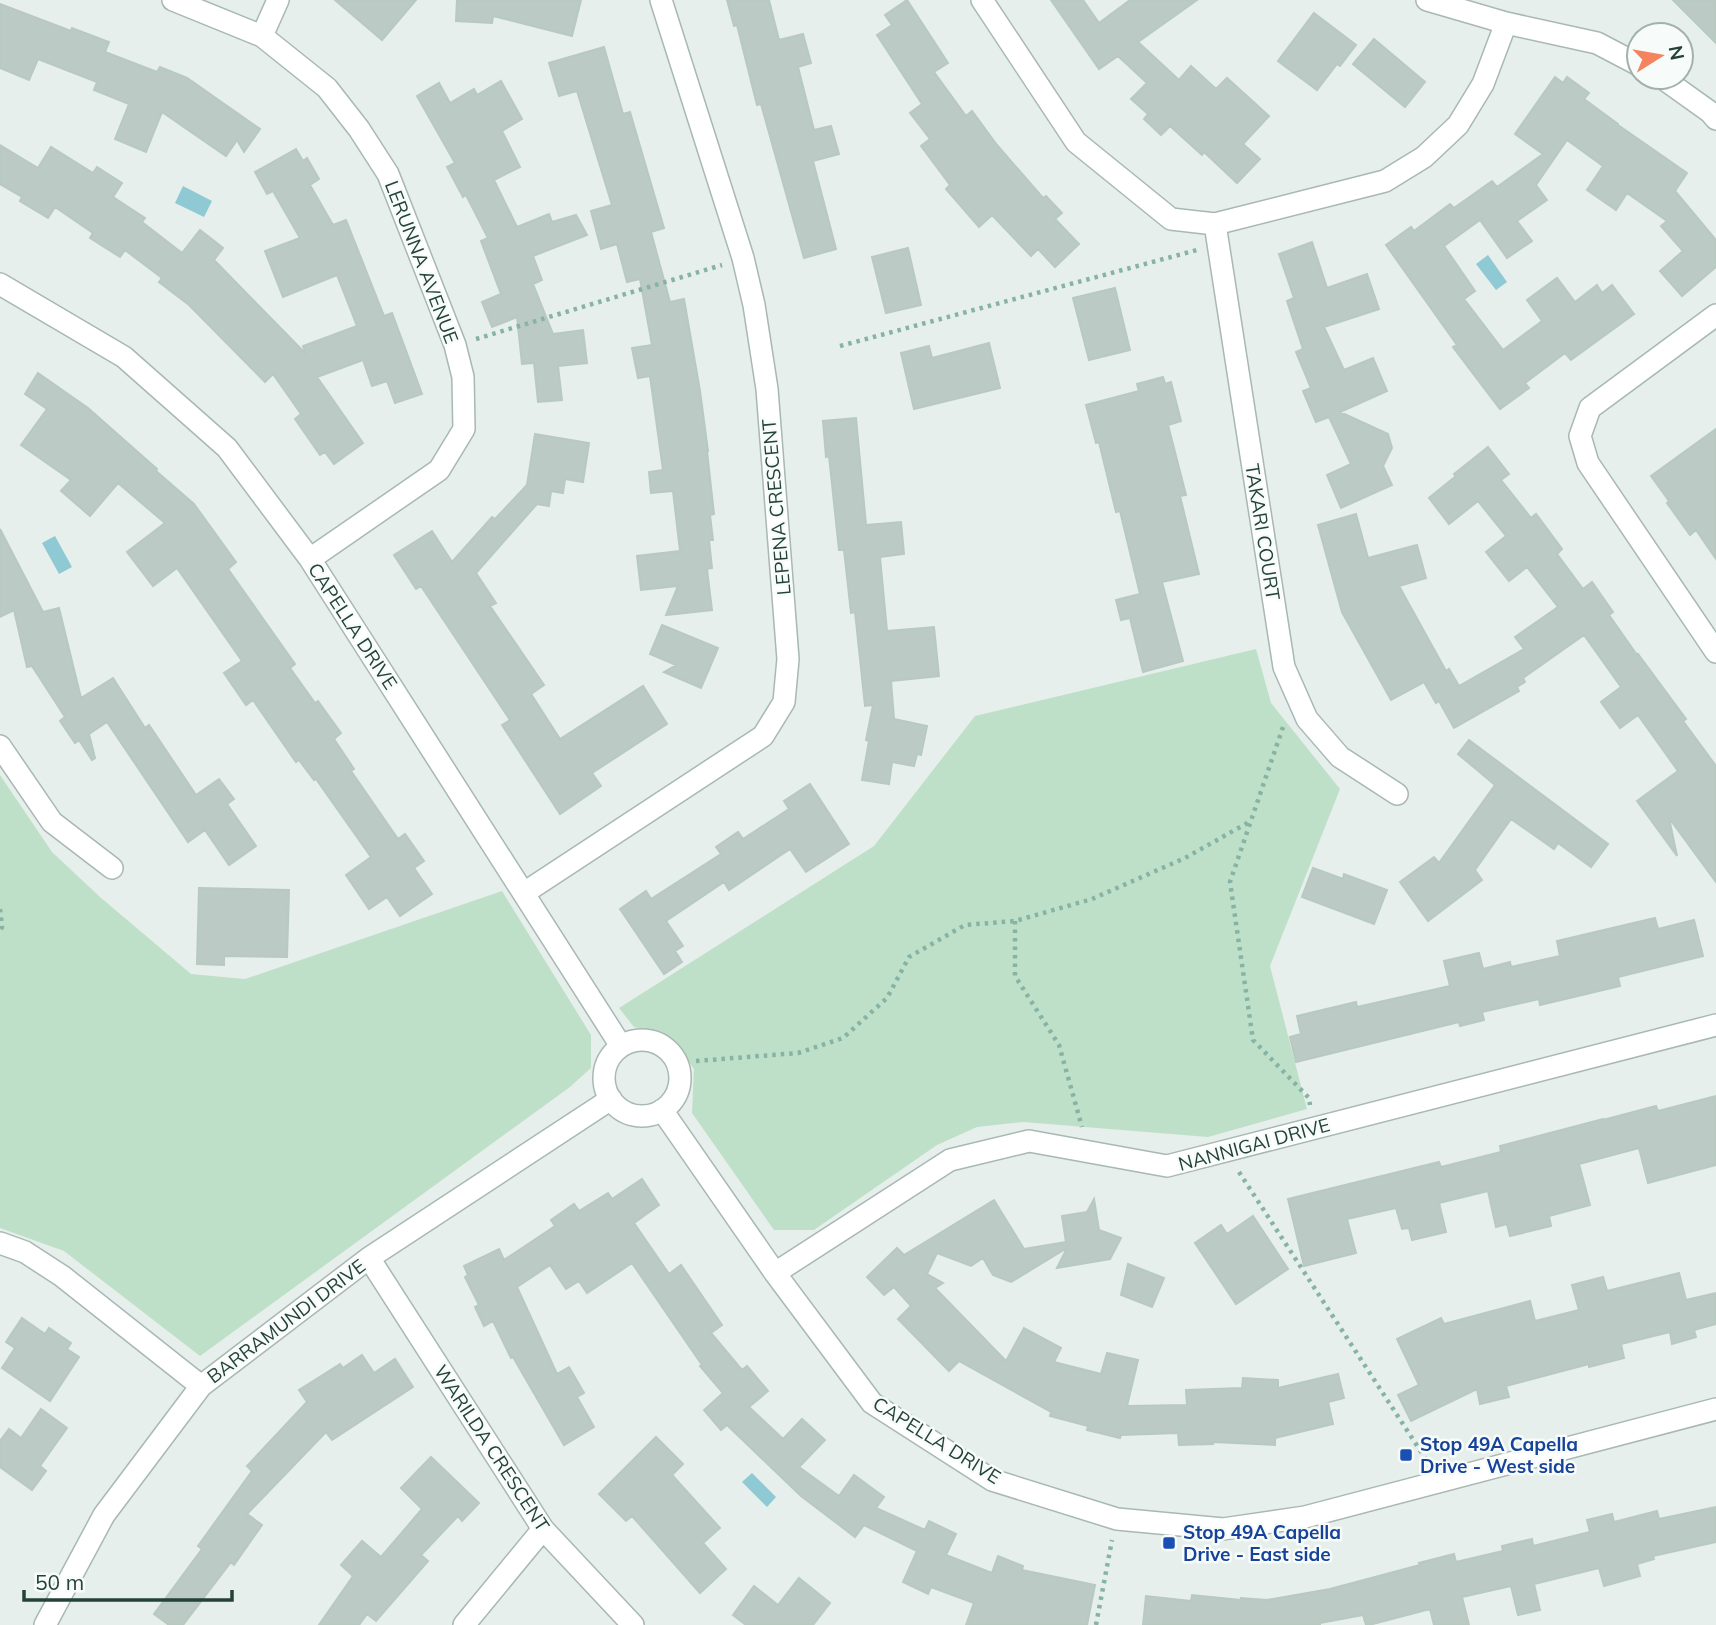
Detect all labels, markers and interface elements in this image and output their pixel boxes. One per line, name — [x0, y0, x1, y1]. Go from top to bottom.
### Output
north arrow — [1625, 21, 1695, 91]
text: N — [1664, 43, 1690, 62]
street label: LERUNNA AVENUE — [380, 177, 464, 347]
street label: LEPENA CRESCENT — [756, 417, 796, 596]
street label: TAKARI COURT — [1240, 462, 1286, 602]
street label: CAPELLA DRIVE — [303, 558, 403, 694]
street label: NANNIGAI DRIVE — [1176, 1112, 1332, 1176]
street label: BARRAMUNDI DRIVE — [202, 1254, 370, 1388]
street label: WARILDA CRESCENT — [429, 1360, 555, 1536]
street label: CAPELLA DRIVE — [869, 1391, 1005, 1489]
place label: Stop 49A Capella Drive - West side — [1420, 1432, 1578, 1478]
marker: Stop 49A Capella Drive - West side — [1398, 1447, 1414, 1463]
place label: Stop 49A Capella Drive - East side — [1183, 1520, 1341, 1566]
marker: Stop 49A Capella Drive - East side — [1161, 1535, 1177, 1551]
scale bar — [24, 1558, 233, 1602]
text: 50 m — [35, 1569, 84, 1595]

